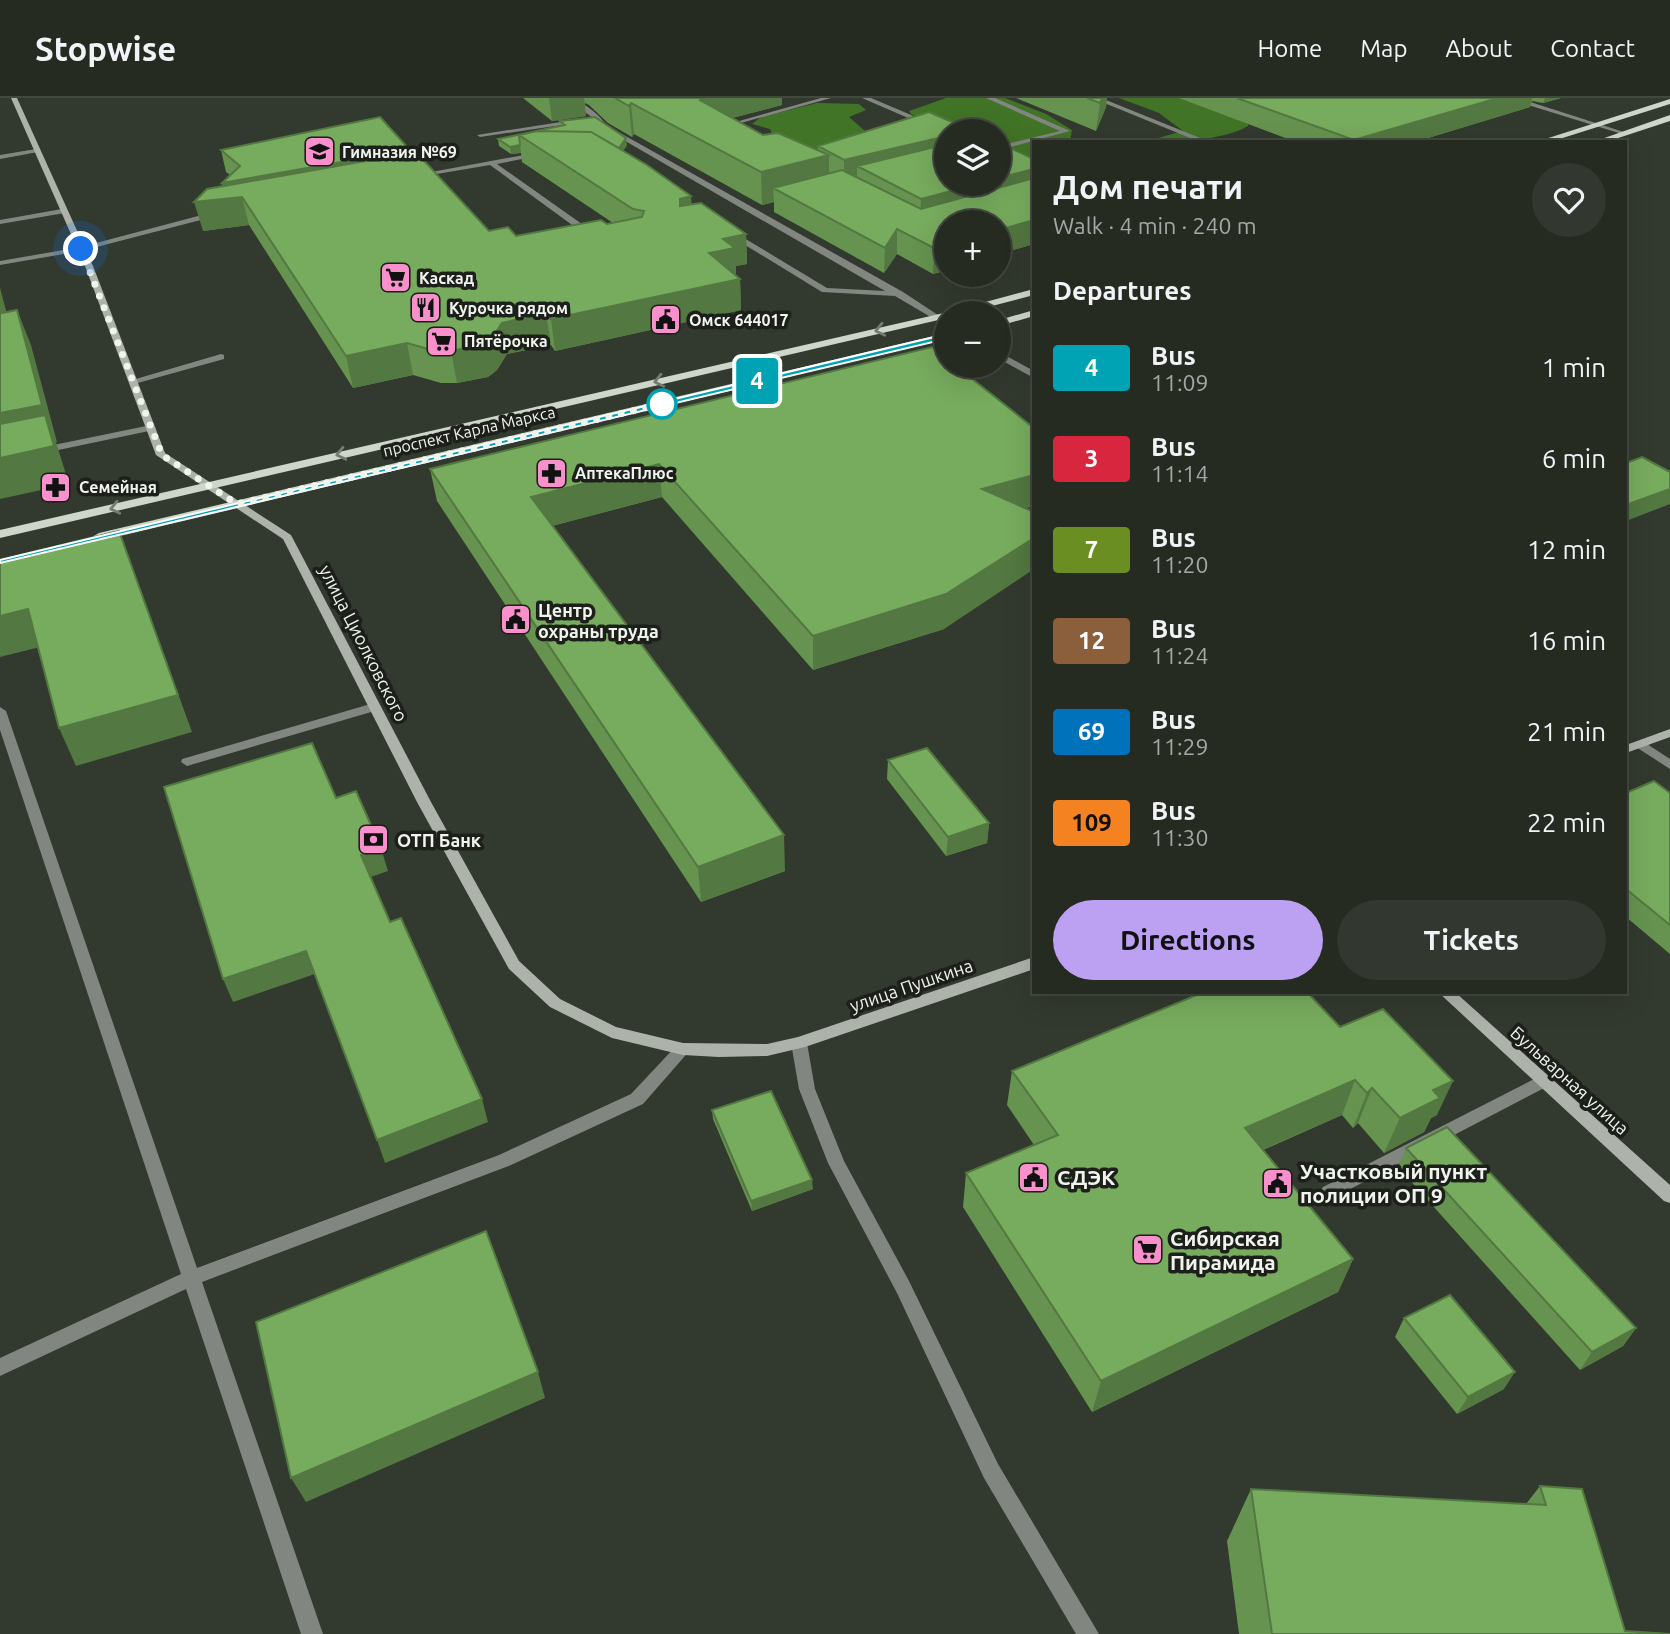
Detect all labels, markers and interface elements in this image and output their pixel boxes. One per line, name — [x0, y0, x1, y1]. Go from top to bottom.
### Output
text: Stopwise — [35, 30, 176, 67]
text: Home — [1257, 35, 1322, 62]
text: Map — [1360, 35, 1407, 62]
text: About — [1445, 35, 1512, 62]
text: Contact — [1550, 35, 1635, 62]
map controls — [934, 119, 1011, 378]
button: layers — [934, 119, 1011, 196]
school or university icon: Гимназия №69 — [302, 135, 336, 169]
place label: Гимназия №69 — [342, 143, 457, 161]
button: heart — [1532, 163, 1606, 237]
text: Дом печати — [1053, 168, 1243, 205]
button: + — [934, 210, 1011, 287]
text: Walk · 4 min · 240 m — [1053, 213, 1257, 238]
your location — [63, 231, 98, 266]
supermarket icon: Каскад — [379, 261, 413, 295]
place label: Каскад — [419, 269, 475, 287]
text: Departures — [1053, 276, 1191, 305]
restaurant icon: Курочка рядом — [409, 291, 443, 325]
place label: Курочка рядом — [449, 299, 568, 317]
button: − — [934, 301, 1011, 378]
public building icon: Омск 644017 — [649, 303, 683, 337]
place label: Омск 644017 — [689, 311, 789, 329]
one-way arrow — [874, 322, 886, 336]
supermarket icon: Пятёрочка — [424, 324, 458, 358]
place label: Пятёрочка — [464, 332, 548, 350]
text: Bus — [1151, 341, 1196, 370]
text: 1 min — [1542, 353, 1606, 382]
text: 4 — [1085, 354, 1098, 381]
line badge: 4 — [734, 358, 780, 404]
text: 4 — [750, 367, 764, 394]
text: 11:09 — [1151, 370, 1209, 395]
one-way arrow — [653, 373, 665, 388]
unlabelled marker — [647, 389, 677, 419]
street label: проспект Карла Маркса — [381, 402, 557, 460]
text: Bus — [1151, 432, 1196, 461]
text: 6 min — [1542, 444, 1606, 473]
text: 3 — [1085, 445, 1098, 472]
one-way arrow — [335, 446, 347, 461]
pharmacy icon: АптекаПлюс — [535, 456, 569, 490]
text: 11:14 — [1151, 461, 1209, 486]
place label: АптекаПлюс — [575, 464, 674, 482]
pharmacy icon: Семейная — [39, 470, 73, 504]
place label: Семейная — [79, 478, 157, 496]
one-way arrow — [109, 499, 121, 514]
text: Bus — [1151, 523, 1196, 552]
text: 12 min — [1527, 535, 1606, 564]
text: 7 — [1085, 536, 1098, 563]
text: 11:20 — [1151, 552, 1209, 577]
street label: улица Циолковского — [316, 561, 412, 725]
place label: Центр охраны труда — [538, 600, 659, 641]
public building icon: Центр охраны труда — [498, 603, 532, 637]
text: Bus — [1151, 614, 1196, 643]
text: 16 min — [1527, 626, 1606, 655]
text: 12 — [1078, 627, 1105, 654]
text: 11:24 — [1151, 643, 1209, 668]
text: Bus — [1151, 705, 1196, 734]
text: 21 min — [1527, 717, 1606, 746]
text: 69 — [1078, 718, 1105, 745]
text: 11:29 — [1151, 734, 1209, 759]
text: Bus — [1151, 796, 1196, 825]
text: 22 min — [1527, 808, 1606, 837]
text: 109 — [1071, 809, 1112, 836]
bank icon: ОТП Банк — [357, 823, 391, 857]
text: 11:30 — [1151, 825, 1209, 850]
place label: ОТП Банк — [397, 830, 482, 850]
button: Directions — [1053, 900, 1323, 980]
button: Tickets — [1337, 900, 1606, 980]
street label: улица Пушкина — [847, 955, 975, 1015]
street label: Бульварная улица — [1507, 1022, 1633, 1138]
place label: Участковый пункт полиции ОП 9 — [1300, 1159, 1487, 1207]
public building icon: СДЭК — [1017, 1160, 1051, 1194]
place label: СДЭК — [1057, 1165, 1115, 1189]
public building icon: Участковый пункт полиции ОП 9 — [1260, 1166, 1294, 1200]
place label: Сибирская Пирамида — [1170, 1226, 1280, 1274]
supermarket icon: Сибирская Пирамида — [1130, 1233, 1164, 1267]

